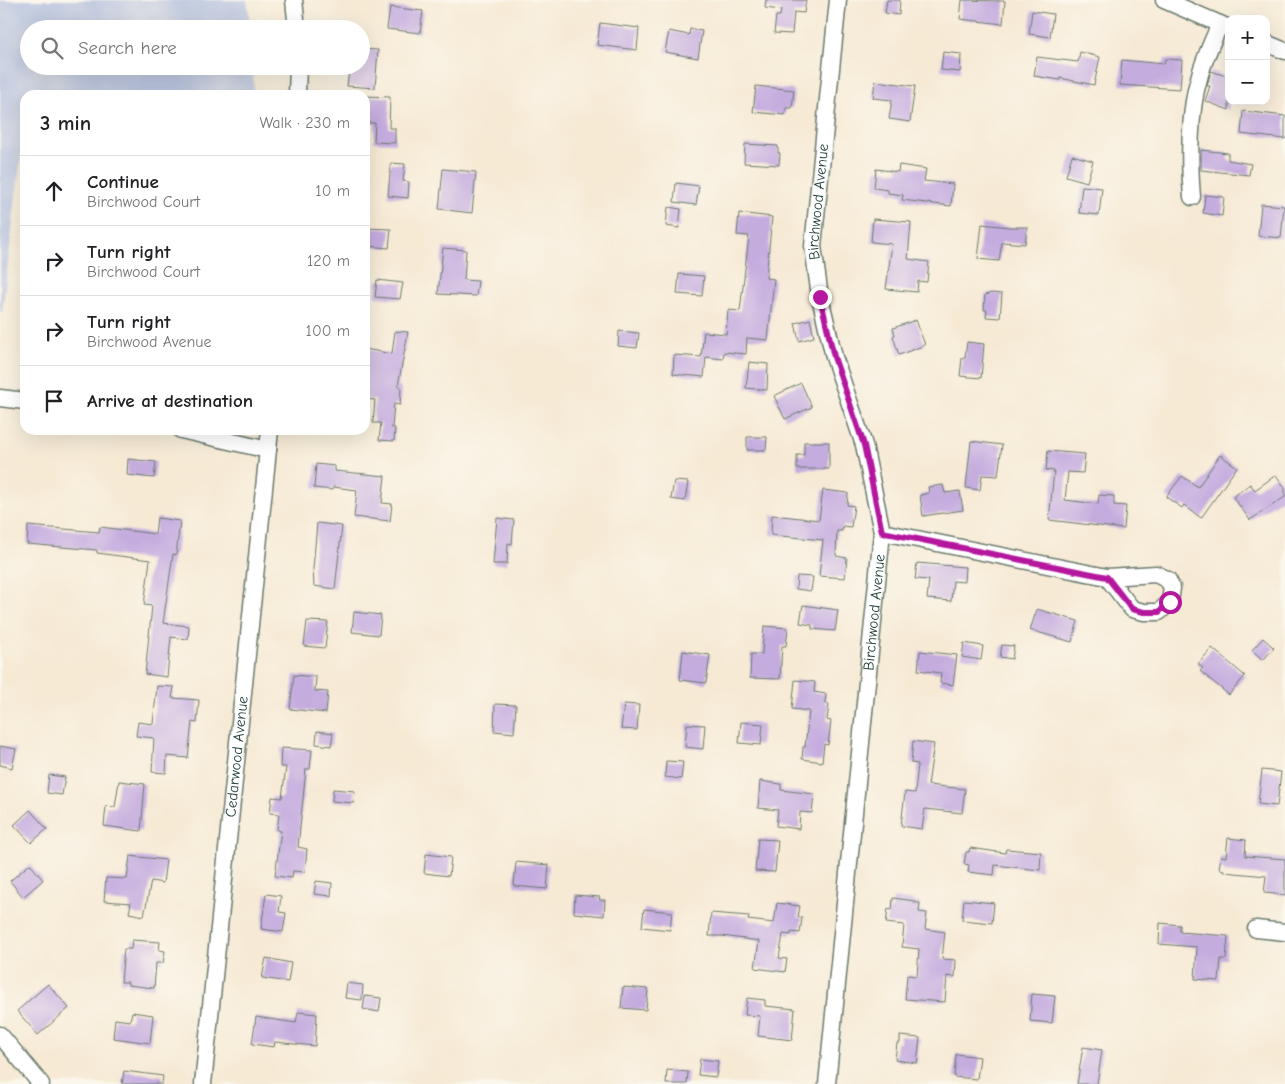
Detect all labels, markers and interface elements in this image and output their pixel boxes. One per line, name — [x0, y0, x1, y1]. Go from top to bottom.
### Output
map controls — [1225, 15, 1270, 105]
button: + — [1225, 15, 1270, 60]
search box — [20, 20, 370, 75]
icon: search — [38, 34, 66, 62]
text: Search here — [78, 37, 177, 59]
button: − — [1225, 60, 1270, 105]
text: 3 min — [40, 111, 91, 135]
text: Walk · 230 m — [259, 114, 350, 132]
street label: Birchwood Avenue — [804, 142, 832, 261]
text: Continue — [87, 171, 159, 193]
icon: ahead — [40, 177, 68, 205]
text: 10 m — [315, 182, 350, 200]
text: Birchwood Court — [87, 193, 200, 211]
text: Turn right — [87, 241, 171, 263]
icon: right — [40, 247, 68, 275]
text: 120 m — [307, 252, 350, 270]
text: Birchwood Court — [87, 263, 200, 281]
route end — [809, 286, 832, 309]
text: Turn right — [87, 311, 171, 333]
icon: right — [40, 317, 68, 345]
text: 100 m — [306, 322, 350, 340]
text: Birchwood Avenue — [87, 333, 211, 351]
icon: arrive — [40, 387, 68, 415]
text: Arrive at destination — [87, 390, 253, 412]
street label: Birchwood Avenue — [859, 553, 889, 671]
route start — [1159, 591, 1182, 614]
street label: Cedarwood Avenue — [221, 695, 252, 818]

